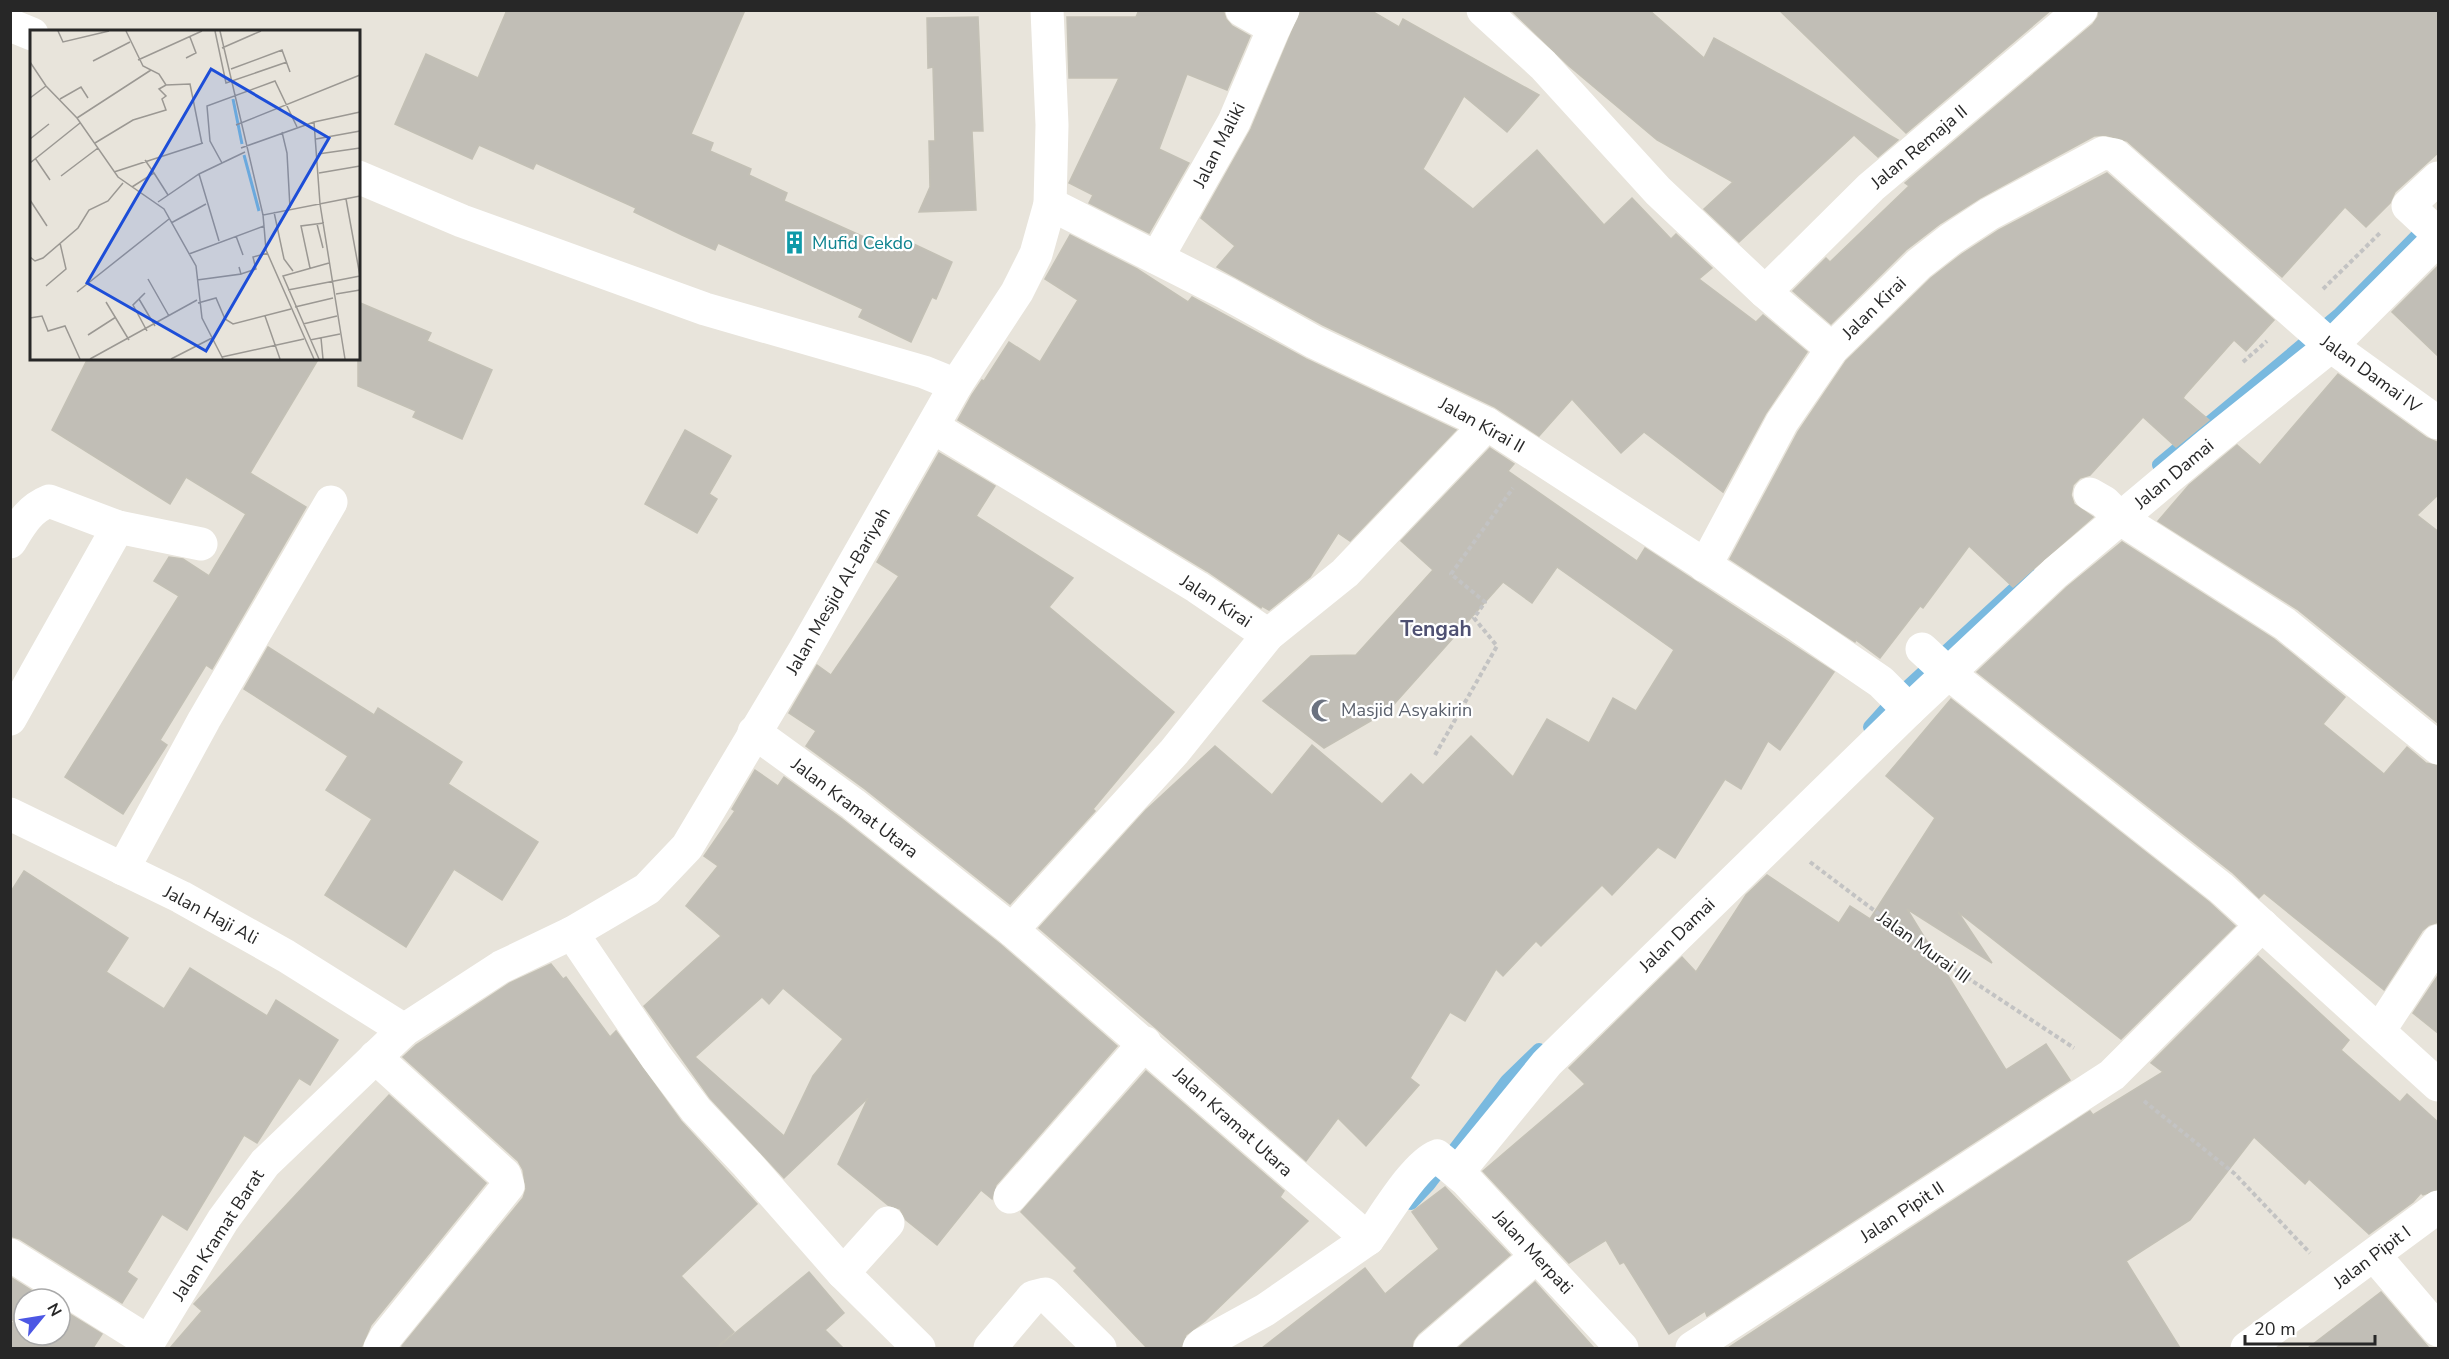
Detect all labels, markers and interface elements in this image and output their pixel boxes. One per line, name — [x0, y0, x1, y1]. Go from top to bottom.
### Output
inset map — [30, 30, 360, 360]
street label: Jalan Maliki — [1187, 98, 1251, 193]
street label: Jalan Remaja II — [1865, 100, 1972, 195]
building icon: Mufid Cekdo — [781, 230, 807, 256]
place label: Mufid Cekdo — [812, 231, 913, 255]
street label: Jalan Kirai — [1836, 271, 1911, 345]
street label: Jalan Damai IV — [2315, 329, 2427, 419]
street label: Jalan Kirai II — [1434, 391, 1529, 458]
street label: Jalan Damai — [2128, 434, 2219, 515]
street label: Jalan Mesjid Al-Bariyah — [780, 503, 896, 680]
street label: Jalan Kirai — [1175, 568, 1256, 633]
district label: Tengah — [1400, 615, 1472, 643]
mosque icon: Masjid Asyakirin — [1310, 697, 1336, 723]
place label: Masjid Asyakirin — [1341, 698, 1472, 722]
street label: Jalan Kramat Utara — [786, 752, 923, 864]
street label: Jalan Haji Ali — [159, 880, 263, 950]
street label: Jalan Damai — [1633, 893, 1720, 978]
street label: Jalan Murai III — [1872, 905, 1975, 989]
street label: Jalan Kramat Utara — [1167, 1061, 1298, 1182]
street label: Jalan Kramat Barat — [166, 1164, 270, 1306]
street label: Jalan Pipit II — [1855, 1176, 1949, 1249]
street label: Jalan Merpati — [1487, 1204, 1578, 1299]
street label: Jalan Pipit I — [2328, 1220, 2416, 1295]
north arrow — [12, 1287, 72, 1347]
text: N — [42, 1299, 67, 1321]
scale bar — [2245, 1308, 2376, 1346]
text: 20 m — [2254, 1317, 2296, 1341]

